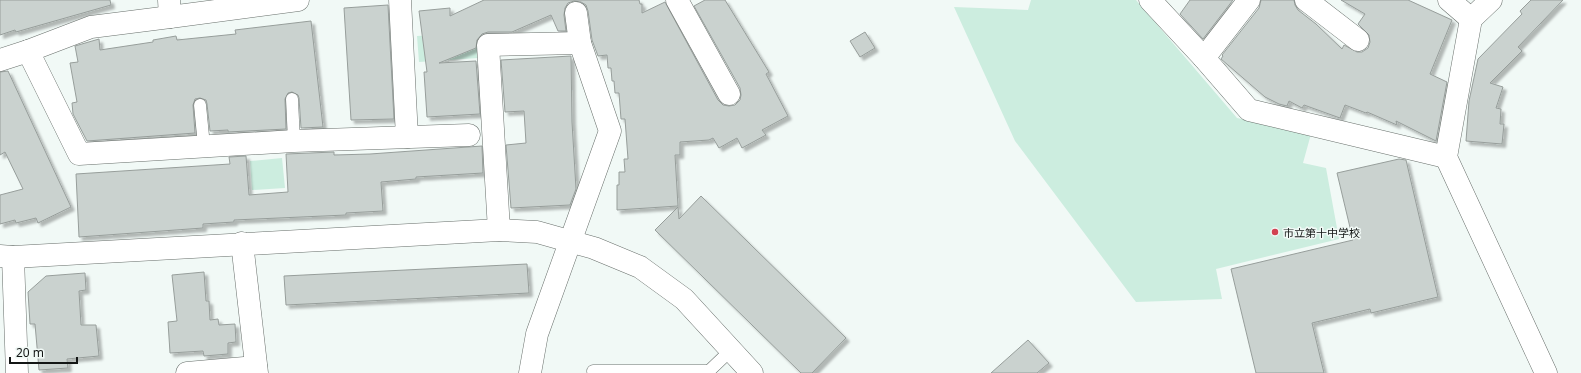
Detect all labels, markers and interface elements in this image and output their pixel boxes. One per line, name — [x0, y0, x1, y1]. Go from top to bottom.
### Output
place label: 市立第十中学校 — [1283, 225, 1360, 240]
marker: 市立第十中学校 — [1270, 227, 1280, 237]
scale bar — [10, 339, 77, 365]
text: 20 m — [16, 344, 44, 361]

